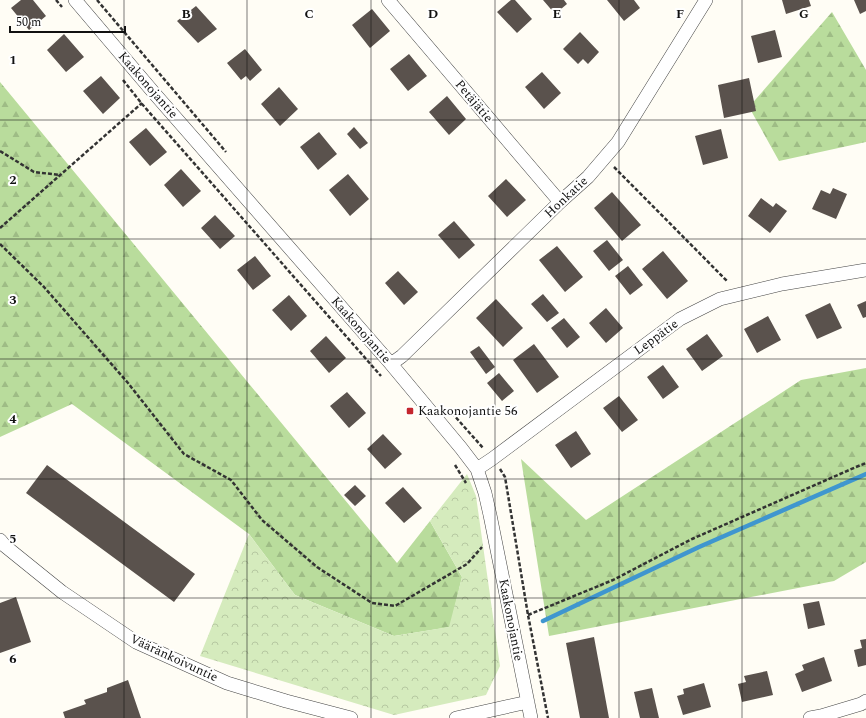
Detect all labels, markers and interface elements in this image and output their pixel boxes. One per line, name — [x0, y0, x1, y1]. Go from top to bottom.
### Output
text: B — [181, 4, 191, 24]
text: C — [304, 4, 314, 24]
text: D — [428, 4, 438, 24]
text: E — [553, 4, 562, 24]
text: F — [676, 4, 684, 24]
text: G — [799, 4, 809, 24]
scale bar — [10, 8, 125, 34]
text: 50 m — [16, 13, 41, 32]
street label: Kaakonojantie — [113, 47, 183, 123]
text: 1 — [9, 50, 17, 70]
street label: Petäjätie — [450, 75, 498, 127]
text: 2 — [9, 170, 17, 190]
street label: Honkatie — [540, 171, 592, 223]
text: 3 — [9, 290, 17, 310]
street label: Kaakonojantie — [326, 292, 396, 368]
street label: Leppätie — [630, 314, 682, 360]
place label: Kaakonojantie 56 — [418, 401, 518, 421]
marker: Kaakonojantie 56 — [405, 406, 415, 416]
text: 4 — [9, 409, 17, 429]
text: 5 — [9, 529, 17, 549]
street label: Kaakonojantie — [493, 577, 529, 663]
street label: Vääränkoivuntie — [127, 629, 221, 687]
text: 6 — [9, 649, 17, 669]

